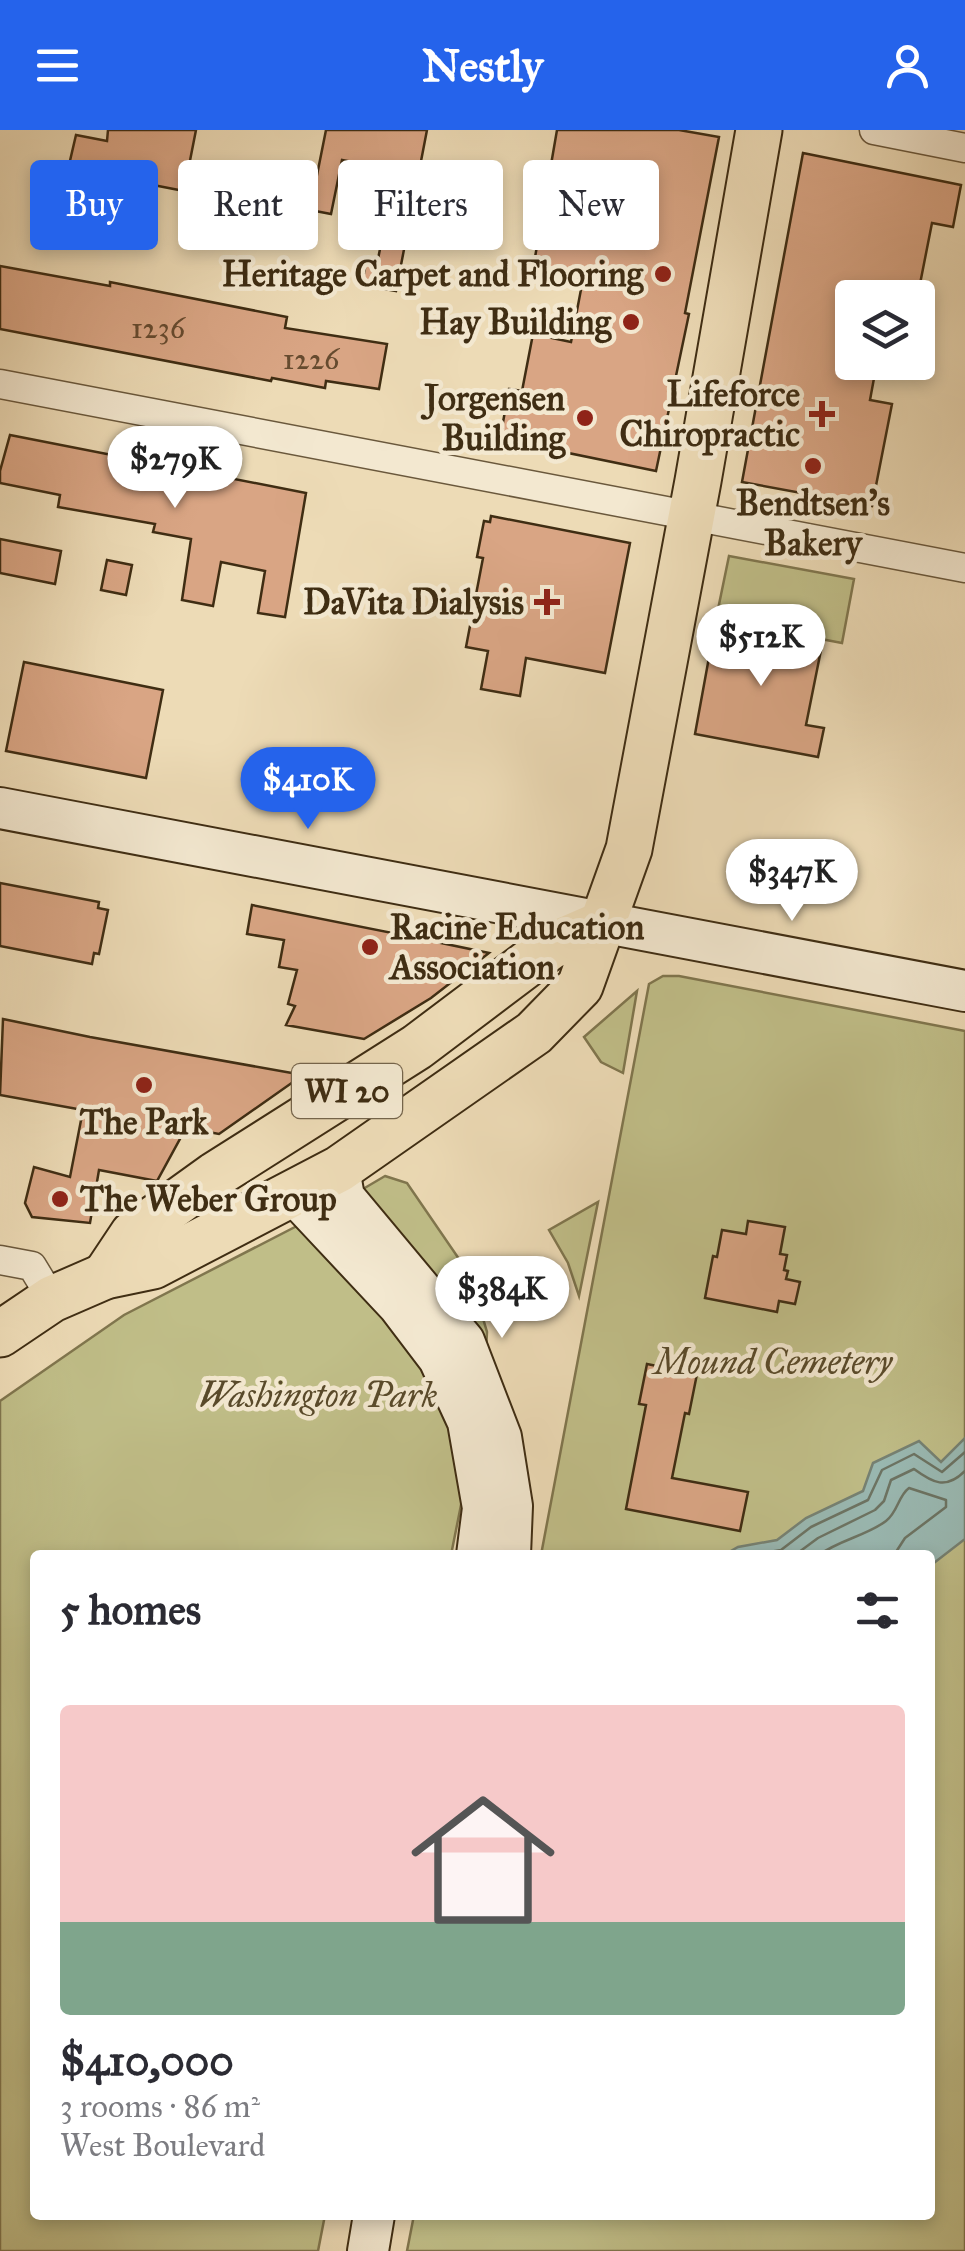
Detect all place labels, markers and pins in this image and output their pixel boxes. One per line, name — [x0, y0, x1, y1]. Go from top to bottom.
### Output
place label: Heritage Carpet and Flooring — [222, 253, 645, 296]
marker: Heritage Carpet and Flooring — [652, 263, 674, 285]
place label: Hay Building — [419, 301, 613, 344]
marker: Hay Building — [620, 311, 642, 333]
place label: Lifeforce Chiropractic — [620, 373, 800, 456]
place label: Jorgensen Building — [421, 377, 567, 460]
marker: Lifeforce Chiropractic — [809, 401, 835, 427]
marker: Jorgensen Building — [574, 407, 596, 429]
pin: $279K — [105, 426, 245, 511]
marker: Bendtsen's Bakery — [802, 455, 824, 477]
place label: Bendtsen's Bakery — [736, 482, 890, 565]
place label: DaVita Dialysis — [303, 581, 524, 624]
marker: DaVita Dialysis — [534, 589, 560, 615]
pin: $512K — [691, 604, 831, 689]
pin: $410K — [238, 747, 378, 832]
pin: $347K — [722, 839, 862, 924]
place label: Racine Education Association — [388, 906, 644, 989]
marker: Racine Education Association — [359, 936, 381, 958]
marker: The Park — [133, 1074, 155, 1096]
place label: The Park — [80, 1101, 209, 1144]
place label: The Weber Group — [80, 1178, 337, 1221]
marker: The Weber Group — [49, 1188, 71, 1210]
pin: $384K — [432, 1256, 572, 1341]

